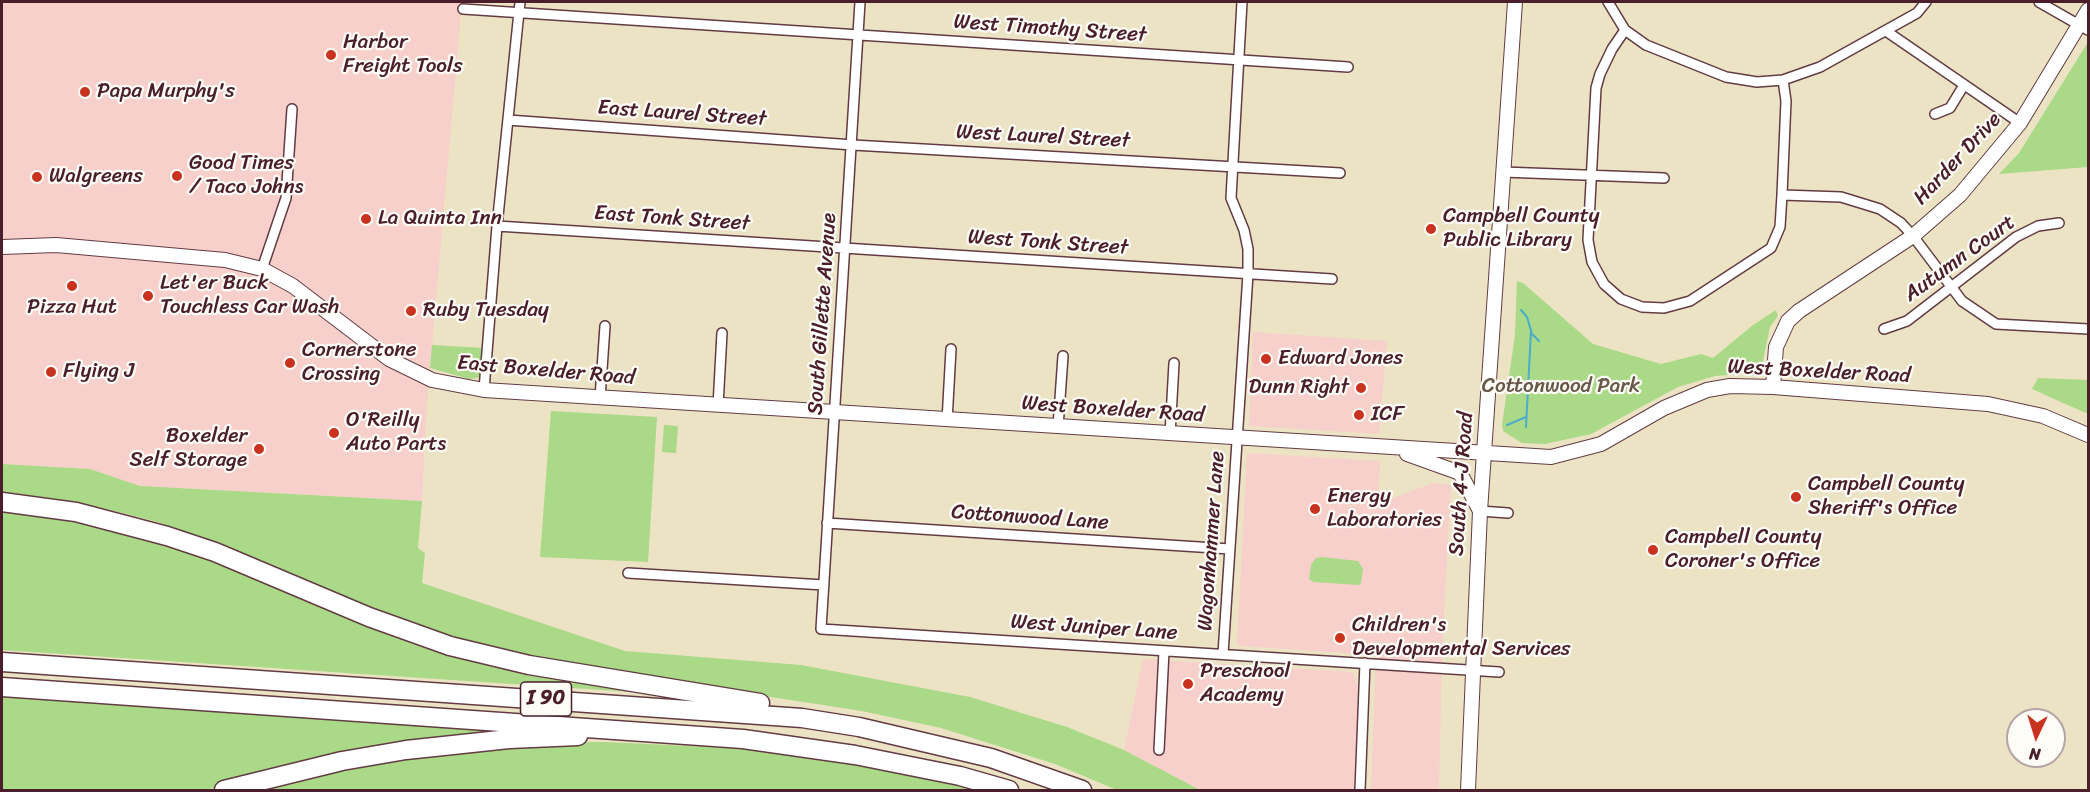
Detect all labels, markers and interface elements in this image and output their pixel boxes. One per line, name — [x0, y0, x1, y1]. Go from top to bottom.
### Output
street label: West Timothy Street — [953, 10, 1147, 48]
place label: Harbor Freight Tools — [343, 30, 463, 80]
marker: Harbor Freight Tools — [324, 48, 338, 62]
place label: Papa Murphy's — [97, 79, 235, 105]
marker: Papa Murphy's — [78, 85, 92, 99]
street label: East Laurel Street — [597, 96, 767, 132]
street label: Harder Drive — [1909, 107, 2007, 211]
street label: West Laurel Street — [955, 120, 1131, 154]
place label: Good Times / Taco Johns — [189, 151, 303, 201]
place label: Walgreens — [49, 164, 143, 190]
marker: Good Times / Taco Johns — [170, 169, 184, 183]
marker: Walgreens — [30, 170, 44, 184]
street label: East Tonk Street — [593, 201, 751, 237]
place label: Campbell County Public Library — [1443, 204, 1600, 254]
place label: La Quinta Inn — [378, 206, 502, 232]
street label: Autumn Court — [1899, 210, 2021, 308]
marker: La Quinta Inn — [359, 212, 373, 226]
street label: South Gillette Avenue — [803, 212, 843, 416]
marker: Campbell County Public Library — [1424, 222, 1438, 236]
street label: West Tonk Street — [967, 225, 1129, 261]
place label: Let'er Buck Touchless Car Wash — [160, 271, 339, 321]
marker: Pizza Hut — [65, 279, 79, 293]
marker: Let'er Buck Touchless Car Wash — [141, 289, 155, 303]
place label: Pizza Hut — [27, 295, 117, 321]
place label: Ruby Tuesday — [423, 298, 549, 324]
marker: Ruby Tuesday — [404, 304, 418, 318]
place label: Cornerstone Crossing — [302, 338, 417, 388]
place label: Edward Jones — [1278, 346, 1403, 372]
street label: East Boxelder Road — [456, 351, 636, 391]
marker: Edward Jones — [1259, 352, 1273, 366]
street label: West Boxelder Road — [1727, 355, 1911, 389]
marker: Cornerstone Crossing — [283, 356, 297, 370]
place label: Flying J — [63, 359, 134, 385]
marker: Flying J — [44, 365, 58, 379]
park label: Cottonwood Park — [1482, 374, 1640, 400]
place label: Dunn Right — [1248, 375, 1349, 401]
marker: Dunn Right — [1354, 381, 1368, 395]
street label: West Boxelder Road — [1021, 391, 1205, 429]
place label: ICF — [1371, 402, 1404, 428]
place label: O'Reilly Auto Parts — [346, 408, 446, 458]
marker: ICF — [1352, 408, 1366, 422]
street label: South 4-J Road — [1444, 411, 1480, 557]
place label: Boxelder Self Storage — [130, 424, 247, 474]
marker: O'Reilly Auto Parts — [327, 426, 341, 440]
marker: Boxelder Self Storage — [252, 442, 266, 456]
street label: Wagonhammer Lane — [1193, 450, 1231, 632]
place label: Campbell County Sheriff's Office — [1808, 472, 1965, 522]
place label: Energy Laboratories — [1327, 484, 1442, 534]
marker: Campbell County Sheriff's Office — [1789, 490, 1803, 504]
street label: Cottonwood Lane — [951, 500, 1109, 536]
marker: Energy Laboratories — [1308, 502, 1322, 516]
place label: Campbell County Coroner's Office — [1665, 525, 1822, 575]
marker: Campbell County Coroner's Office — [1646, 543, 1660, 557]
street label: West Juniper Lane — [1010, 610, 1178, 646]
place label: Children's Developmental Services — [1352, 613, 1570, 663]
marker: Children's Developmental Services — [1333, 631, 1347, 645]
place label: Preschool Academy — [1200, 659, 1290, 709]
marker: Preschool Academy — [1181, 677, 1195, 691]
road number: I 90 — [520, 682, 572, 716]
north arrow — [2006, 708, 2066, 768]
text: N — [2028, 740, 2041, 769]

